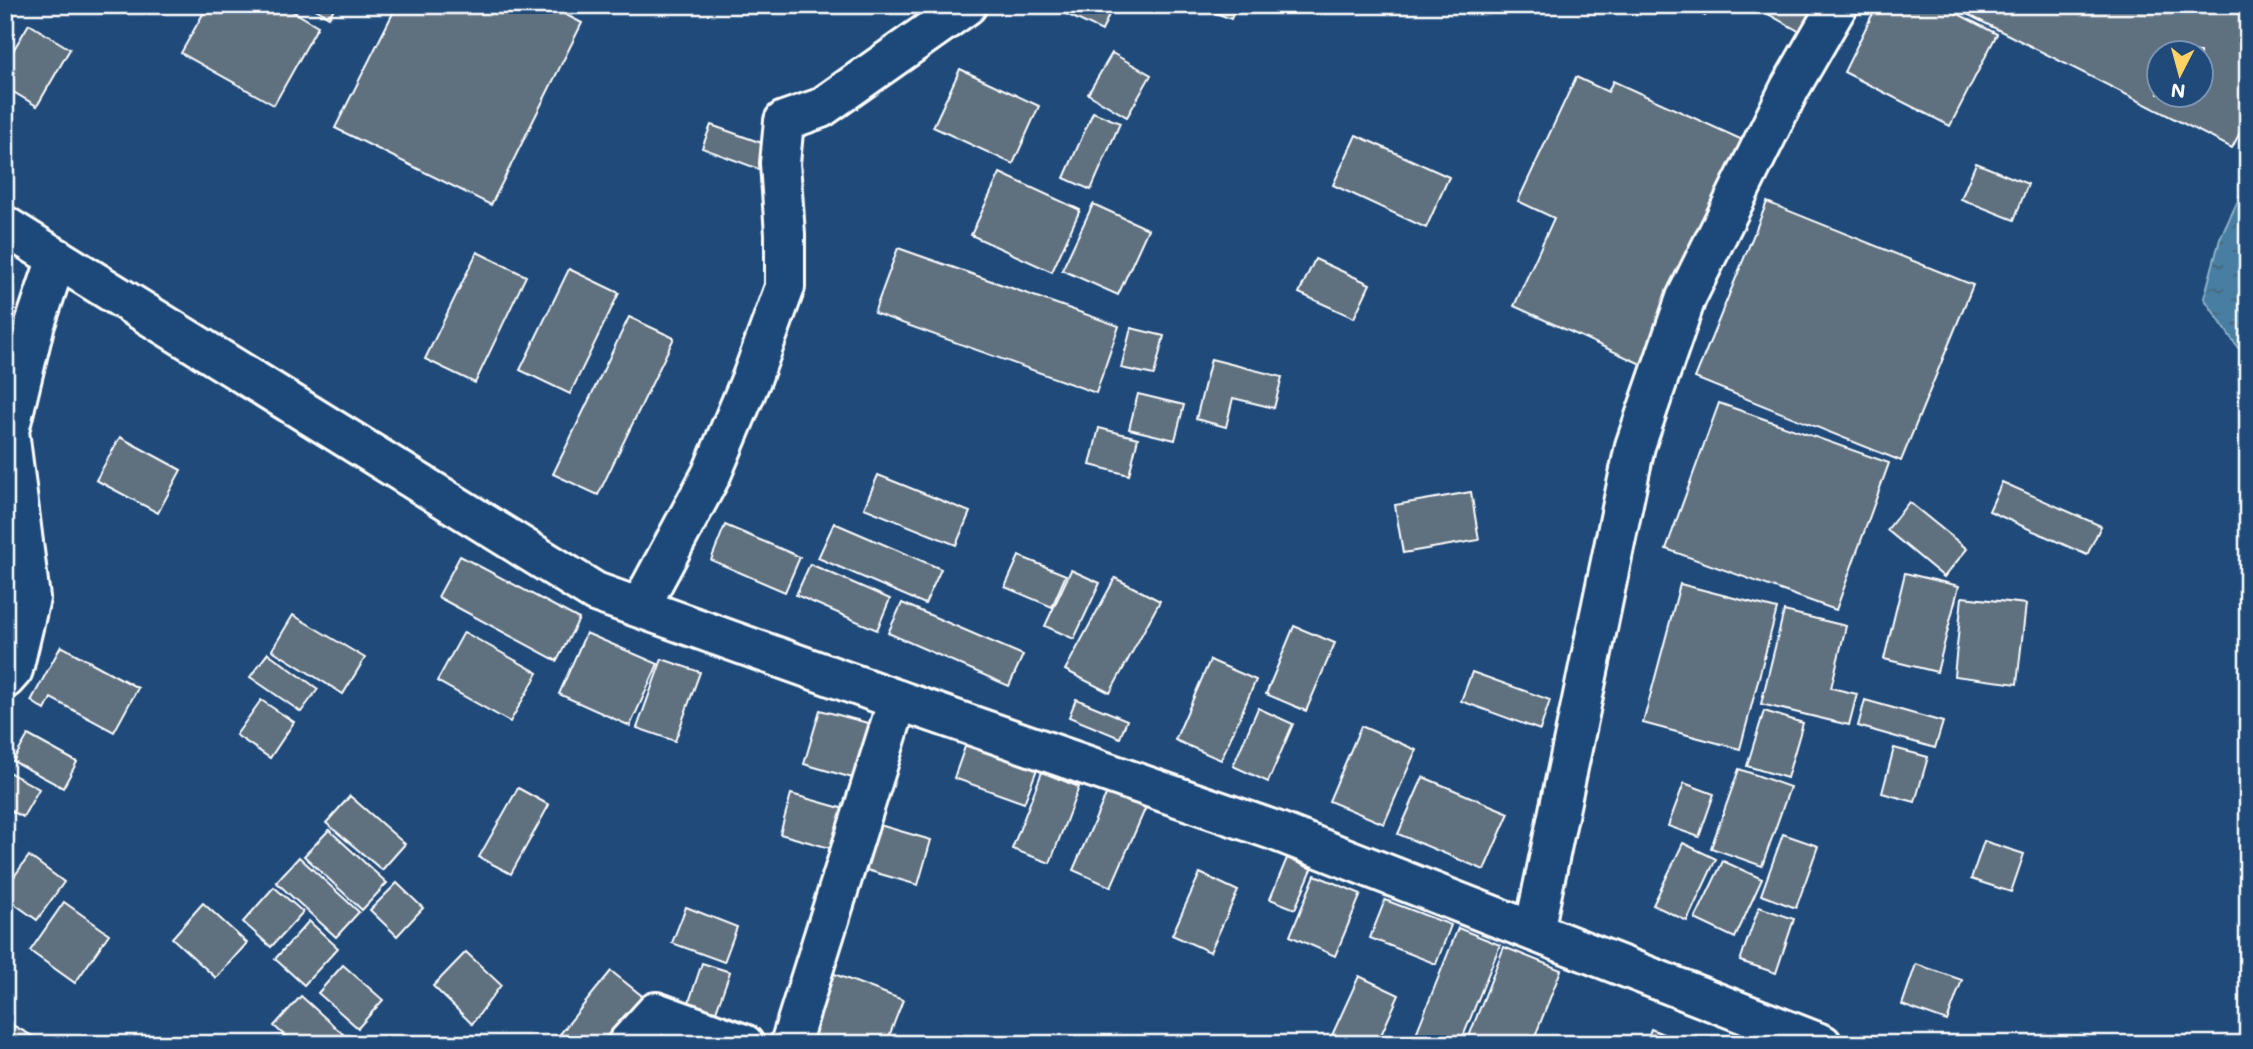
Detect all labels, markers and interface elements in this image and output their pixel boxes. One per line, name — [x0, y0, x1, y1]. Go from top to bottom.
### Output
north arrow — [2144, 38, 2214, 108]
text: N — [2170, 78, 2187, 105]

